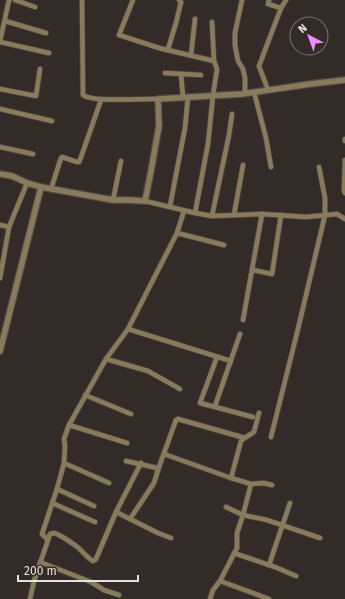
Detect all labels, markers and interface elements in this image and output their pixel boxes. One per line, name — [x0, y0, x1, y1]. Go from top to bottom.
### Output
north arrow — [289, 16, 329, 56]
text: N — [296, 22, 310, 36]
scale bar — [18, 557, 138, 583]
text: 200 m — [24, 564, 57, 578]

